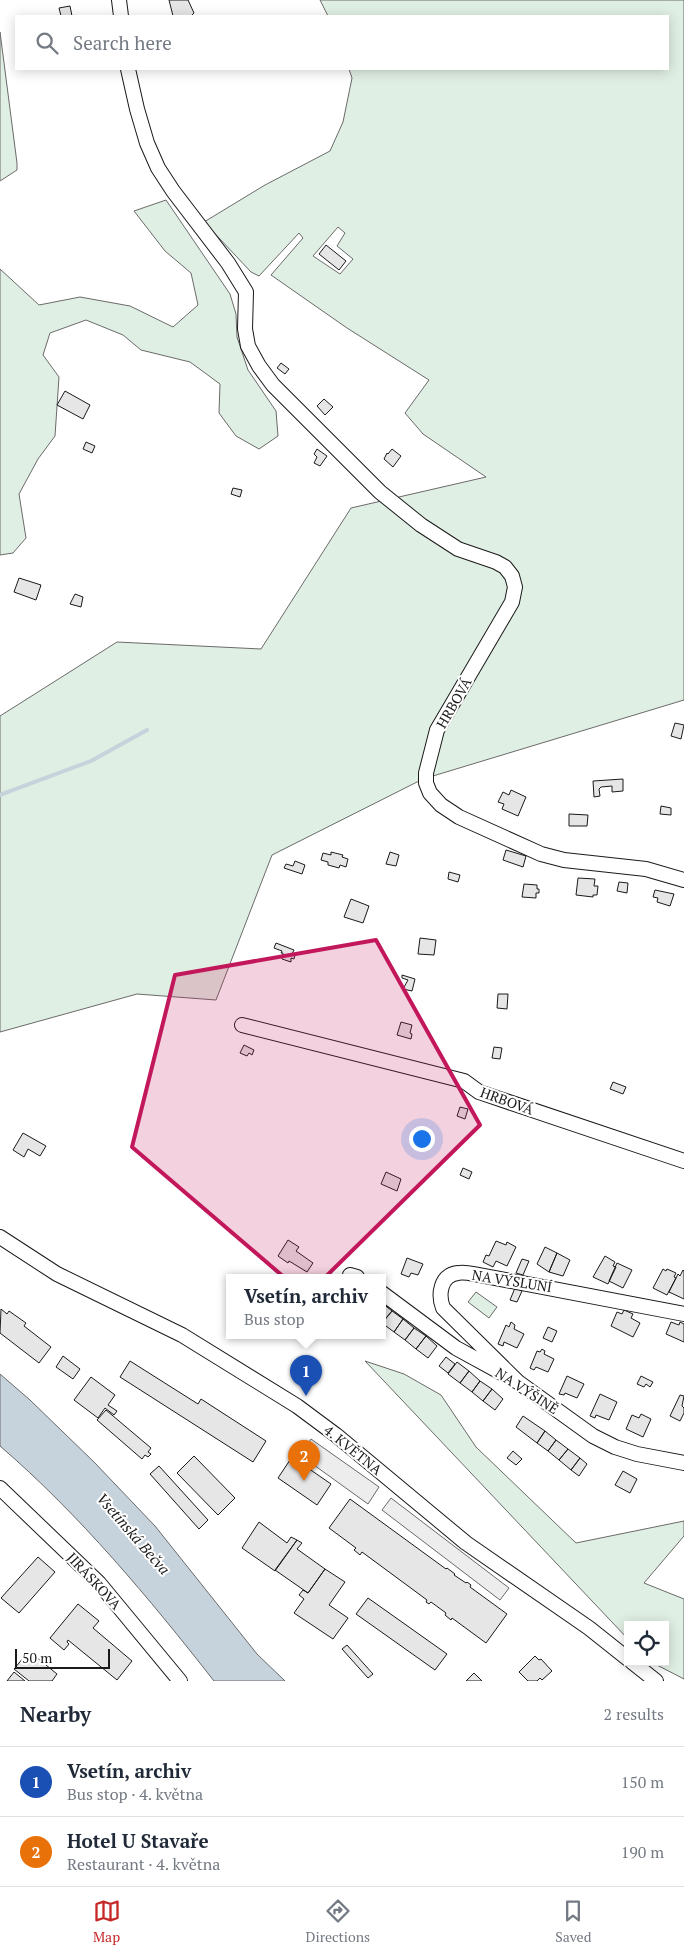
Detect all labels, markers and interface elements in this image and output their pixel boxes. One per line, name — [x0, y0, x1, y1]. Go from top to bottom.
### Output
search box — [15, 15, 669, 70]
icon: search — [33, 29, 61, 57]
text: Search here — [73, 30, 172, 55]
street label: HRBOVÁ — [432, 674, 476, 731]
street label: HRBOVÁ — [478, 1082, 537, 1119]
your location — [409, 1126, 435, 1152]
street label: NA VÝSLUNÍ — [471, 1265, 554, 1296]
popup — [226, 1274, 386, 1339]
text: Vsetín, archiv — [244, 1283, 368, 1308]
text: Bus stop — [244, 1308, 305, 1330]
pin: 1 — [290, 1355, 322, 1396]
street label: NA VÝŠINĚ — [492, 1363, 563, 1418]
street label: 4. KVĚTNA — [320, 1420, 387, 1479]
pin: 2 — [288, 1440, 320, 1481]
water label: Vsetínská Bečva — [93, 1488, 175, 1578]
street label: JIRÁSKOVA — [63, 1548, 126, 1614]
map controls — [624, 1621, 669, 1666]
button: locate — [624, 1621, 669, 1666]
scale bar — [15, 1646, 110, 1669]
text: 50 m — [22, 1648, 52, 1667]
text: Nearby — [20, 1700, 91, 1728]
text: 2 results — [604, 1703, 664, 1725]
text: Vsetín, archiv — [67, 1758, 191, 1783]
text: 1 — [31, 1771, 41, 1793]
text: 150 m — [621, 1771, 664, 1793]
text: Bus stop · 4. května — [67, 1783, 203, 1805]
text: Hotel U Stavaře — [67, 1828, 209, 1853]
text: 2 — [31, 1841, 41, 1863]
text: 190 m — [621, 1841, 664, 1863]
text: Restaurant · 4. května — [67, 1853, 220, 1875]
tab: Map — [93, 1897, 121, 1946]
tab: Directions — [306, 1897, 370, 1946]
tab: Saved — [555, 1897, 591, 1946]

